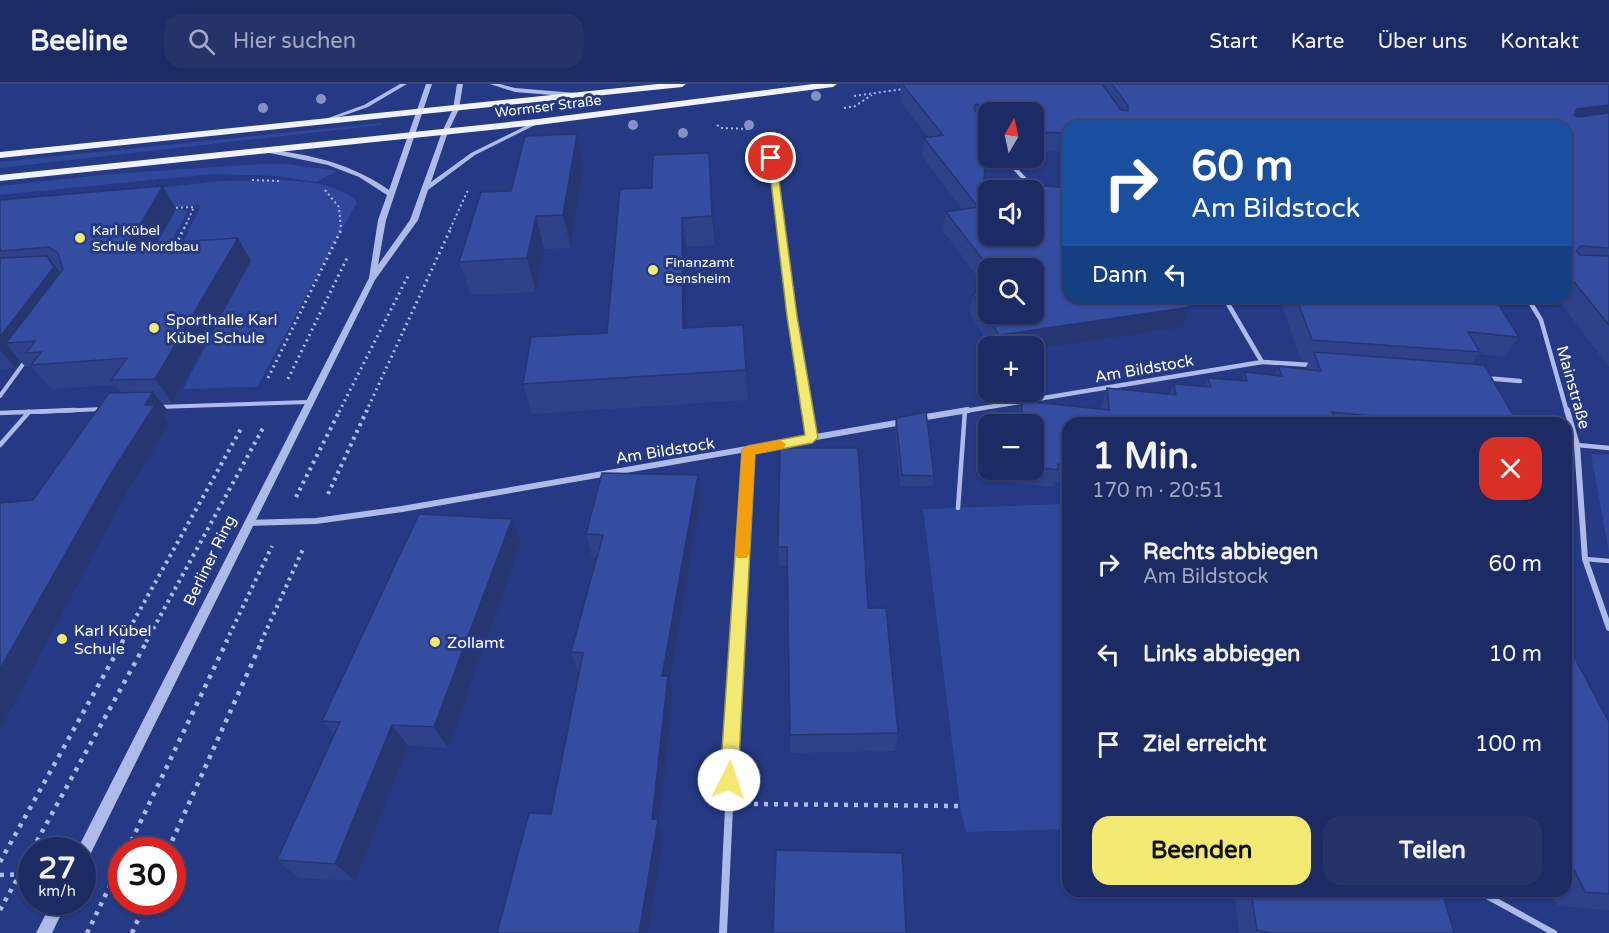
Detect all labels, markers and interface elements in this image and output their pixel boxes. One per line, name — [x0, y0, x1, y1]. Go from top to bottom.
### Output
search box — [164, 14, 584, 68]
text: Beeline — [30, 24, 128, 58]
icon: search — [185, 25, 218, 58]
text: Hier suchen — [233, 28, 356, 54]
text: Start — [1209, 29, 1258, 54]
text: Karte — [1291, 29, 1344, 54]
text: Über uns — [1377, 29, 1467, 54]
text: Kontakt — [1500, 29, 1579, 54]
street label: Wormser Straße — [494, 92, 602, 121]
north arrow — [978, 102, 1044, 168]
map controls — [978, 102, 1044, 480]
pin — [745, 132, 796, 183]
icon: arrive — [754, 141, 787, 174]
text: 60 m — [1191, 141, 1293, 192]
icon: right — [1092, 144, 1170, 222]
button: sound — [978, 180, 1044, 246]
text: Am Bildstock — [1191, 192, 1360, 225]
place label: Karl Kübel Schule Nordbau — [92, 222, 199, 255]
marker: Karl Kübel Schule Nordbau — [73, 231, 87, 245]
place label: Finanzamt Bensheim — [665, 254, 735, 287]
button: search — [978, 258, 1044, 324]
icon: left — [1159, 258, 1192, 291]
text: Dann — [1092, 262, 1147, 288]
marker: Finanzamt Bensheim — [646, 263, 660, 277]
place label: Sporthalle Karl Kübel Schule — [166, 310, 278, 348]
marker: Sporthalle Karl Kübel Schule — [147, 321, 161, 335]
button: + — [978, 336, 1044, 402]
street label: Mainstraße — [1552, 343, 1594, 431]
street label: Am Bildstock — [1093, 350, 1196, 388]
button: − — [978, 414, 1044, 480]
street label: Am Bildstock — [614, 433, 717, 469]
text: 1 Min. — [1092, 435, 1199, 478]
button: close — [1479, 437, 1542, 500]
text: 170 m · 20:51 — [1092, 479, 1224, 503]
street label: Berliner Ring — [179, 512, 240, 609]
text: Rechts abbiegen — [1143, 539, 1318, 565]
icon: right — [1092, 548, 1125, 581]
text: 60 m — [1488, 551, 1542, 577]
text: Am Bildstock — [1143, 565, 1268, 589]
place label: Karl Kübel Schule — [74, 621, 152, 659]
marker: Karl Kübel Schule — [55, 632, 69, 646]
place label: Zollamt — [447, 633, 505, 653]
marker: Zollamt — [428, 635, 442, 649]
icon: left — [1092, 638, 1125, 671]
text: Links abbiegen — [1143, 641, 1301, 667]
text: 10 m — [1488, 641, 1542, 667]
icon: arrive — [1092, 728, 1125, 761]
text: Ziel erreicht — [1143, 731, 1266, 757]
text: 100 m — [1475, 731, 1542, 757]
position arrow — [697, 748, 761, 812]
button: Beenden — [1092, 816, 1311, 885]
button: Teilen — [1323, 816, 1542, 885]
speed limit sign: 30 — [108, 837, 186, 915]
text: 27 — [38, 850, 76, 887]
text: km/h — [38, 882, 76, 900]

